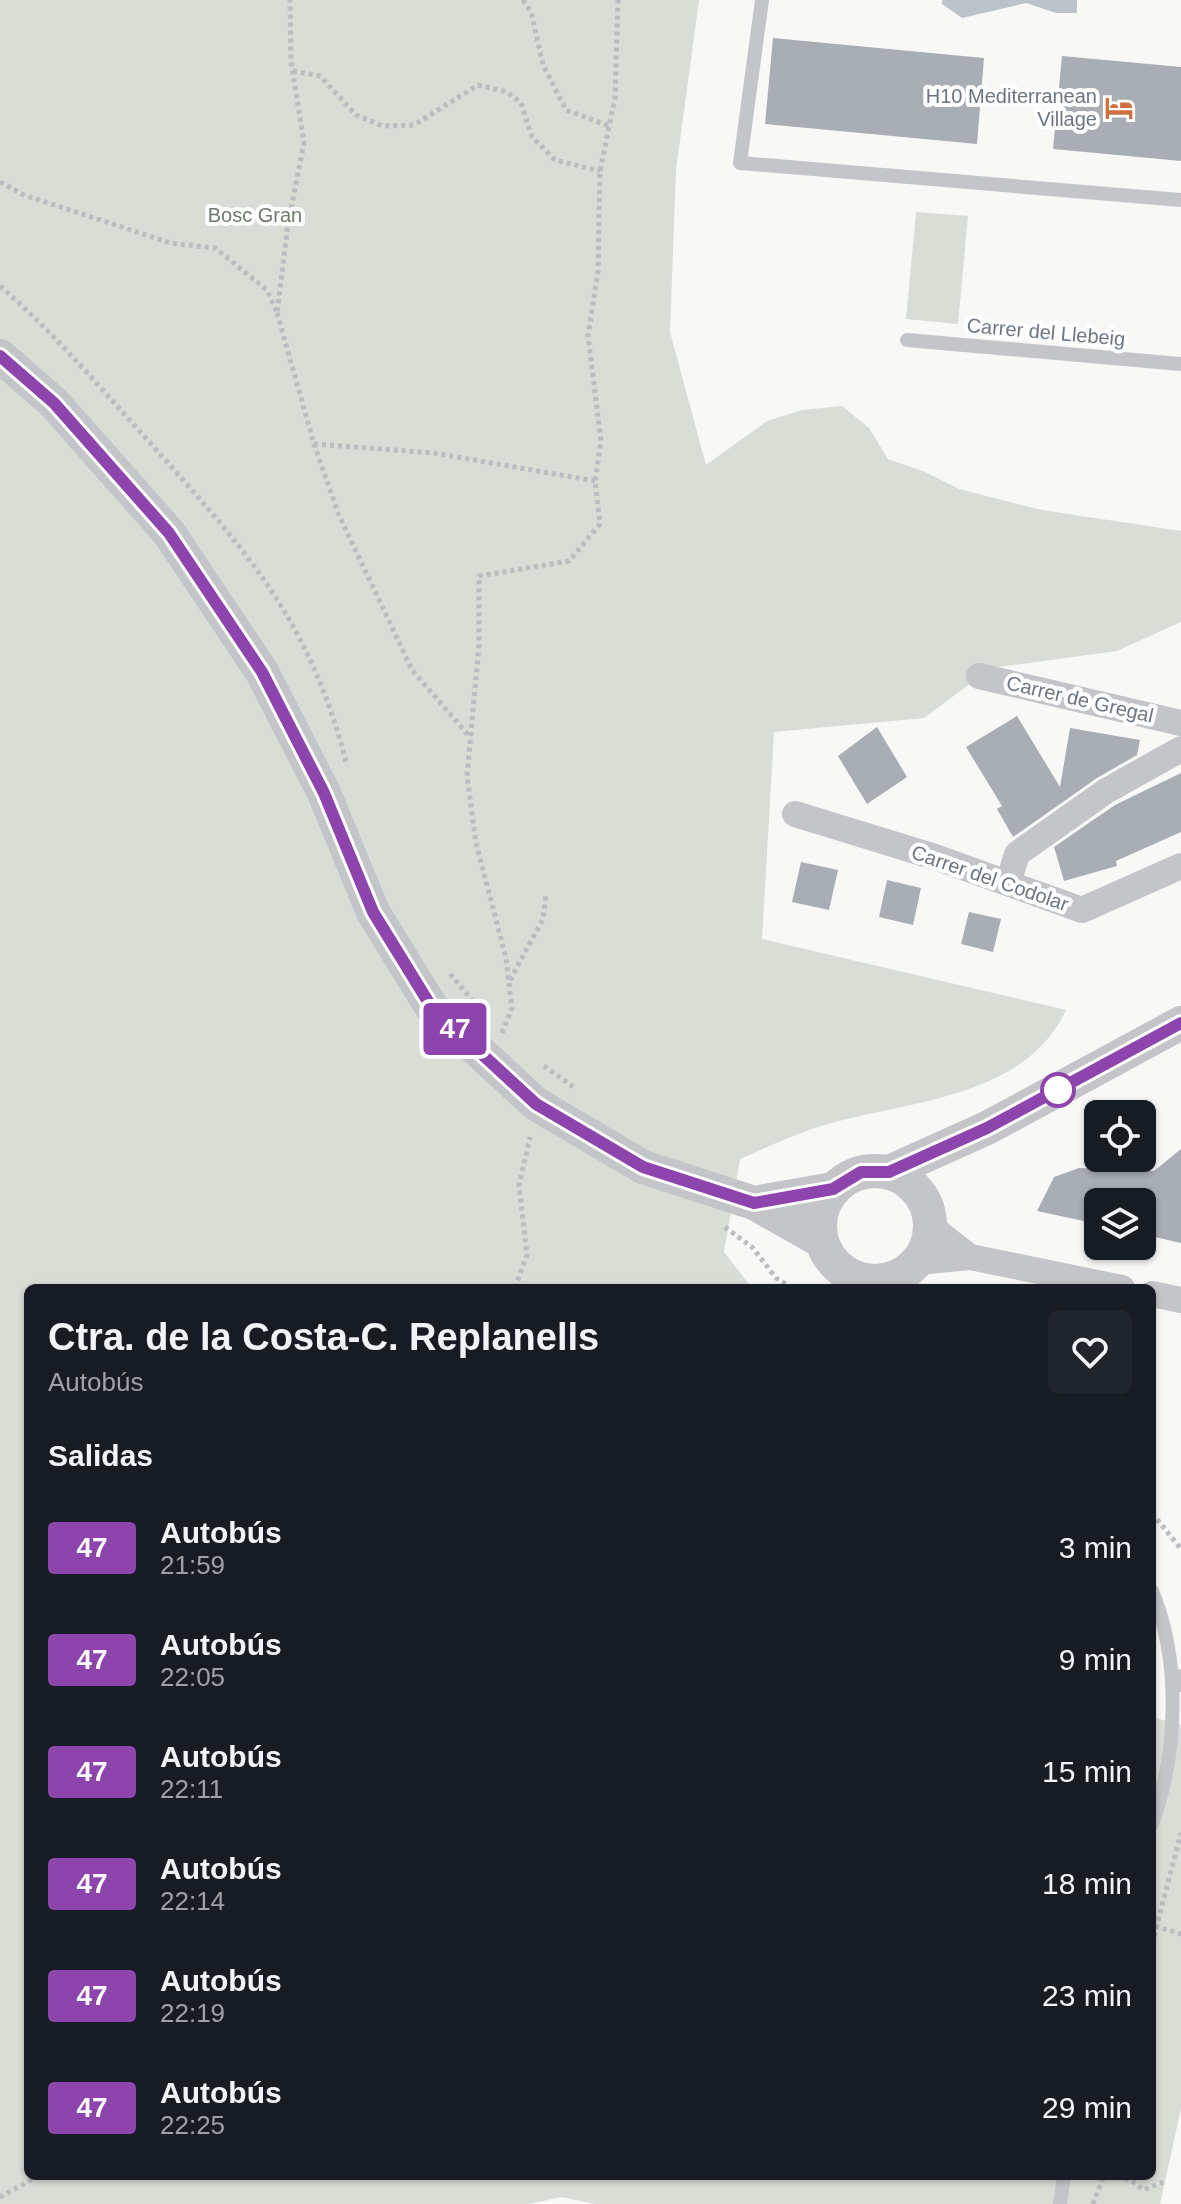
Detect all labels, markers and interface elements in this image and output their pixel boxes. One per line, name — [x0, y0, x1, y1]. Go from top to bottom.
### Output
place label: H10 Mediterranean Village — [926, 85, 1097, 130]
hotel icon: H10 Mediterranean Village — [1104, 93, 1134, 123]
park label: Bosc Gran — [208, 204, 302, 226]
street label: Carrer del Llebeig — [966, 314, 1126, 350]
street label: Carrer de Gregal — [1004, 671, 1156, 727]
street label: Carrer del Codolar — [909, 841, 1072, 915]
line badge: 47 — [419, 1003, 491, 1055]
text: 47 — [439, 1013, 471, 1044]
unlabelled marker — [1041, 1073, 1075, 1107]
map controls — [1084, 1100, 1156, 1260]
button: locate — [1084, 1100, 1156, 1172]
button: layers — [1084, 1188, 1156, 1260]
button: heart — [1048, 1310, 1132, 1394]
text: Ctra. de la Costa-C. Replanells — [48, 1316, 599, 1358]
text: Autobús — [48, 1367, 143, 1397]
text: Salidas — [48, 1439, 153, 1472]
text: Autobús — [160, 1516, 282, 1549]
text: 3 min — [1059, 1531, 1132, 1564]
text: 47 — [76, 1532, 108, 1563]
text: 21:59 — [160, 1550, 225, 1580]
text: Autobús — [160, 1628, 282, 1661]
text: 9 min — [1059, 1643, 1132, 1676]
text: 47 — [76, 1644, 108, 1675]
text: 22:05 — [160, 1662, 225, 1692]
text: Autobús — [160, 1740, 282, 1773]
text: 15 min — [1042, 1755, 1132, 1788]
text: 47 — [76, 1756, 108, 1787]
text: 22:11 — [160, 1774, 223, 1804]
text: Autobús — [160, 1852, 282, 1885]
text: 18 min — [1042, 1867, 1132, 1900]
text: 47 — [76, 1868, 108, 1899]
text: 22:14 — [160, 1886, 225, 1916]
text: Autobús — [160, 1964, 282, 1997]
text: 23 min — [1042, 1979, 1132, 2012]
text: 47 — [76, 1980, 108, 2011]
text: 22:19 — [160, 1998, 225, 2028]
text: Autobús — [160, 2076, 282, 2109]
text: 29 min — [1042, 2091, 1132, 2124]
text: 47 — [76, 2092, 108, 2123]
text: 22:25 — [160, 2110, 225, 2140]

